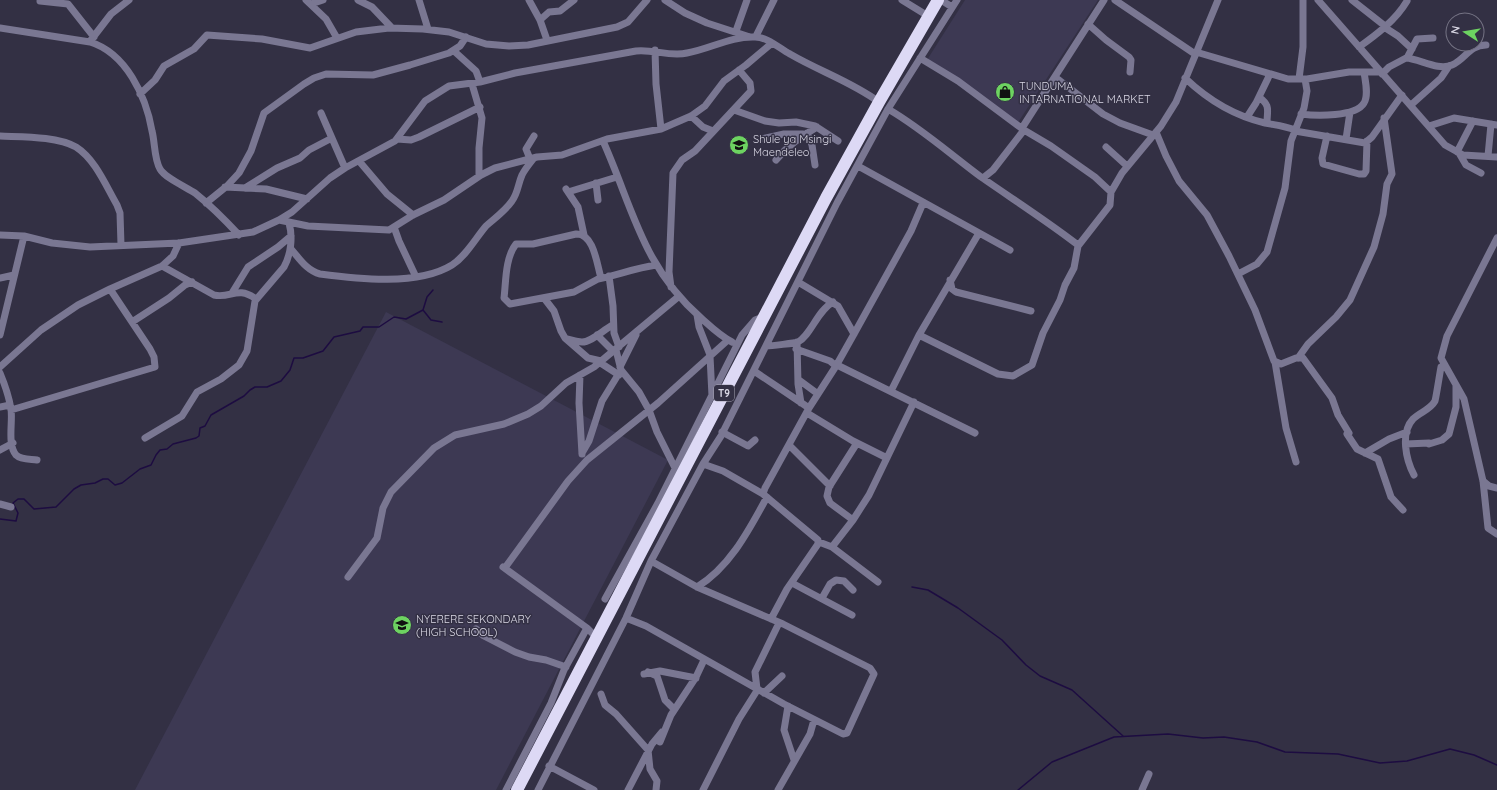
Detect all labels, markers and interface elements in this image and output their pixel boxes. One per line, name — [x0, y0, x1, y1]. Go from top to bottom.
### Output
north arrow — [1445, 12, 1485, 52]
text: N — [1448, 25, 1463, 35]
place label: TUNDUMA INTARNATIONAL MARKET — [1019, 79, 1151, 106]
shop icon: TUNDUMA INTARNATIONAL MARKET — [994, 81, 1016, 103]
place label: Shule ya Msingi Maendeleo — [753, 132, 831, 159]
school or university icon: Shule ya Msingi Maendeleo — [728, 134, 750, 156]
road number: T9 — [714, 385, 734, 401]
place label: NYERERE SEKONDARY (HIGH SCHOOL) — [416, 612, 531, 639]
school or university icon: NYERERE SEKONDARY (HIGH SCHOOL) — [391, 614, 413, 636]

